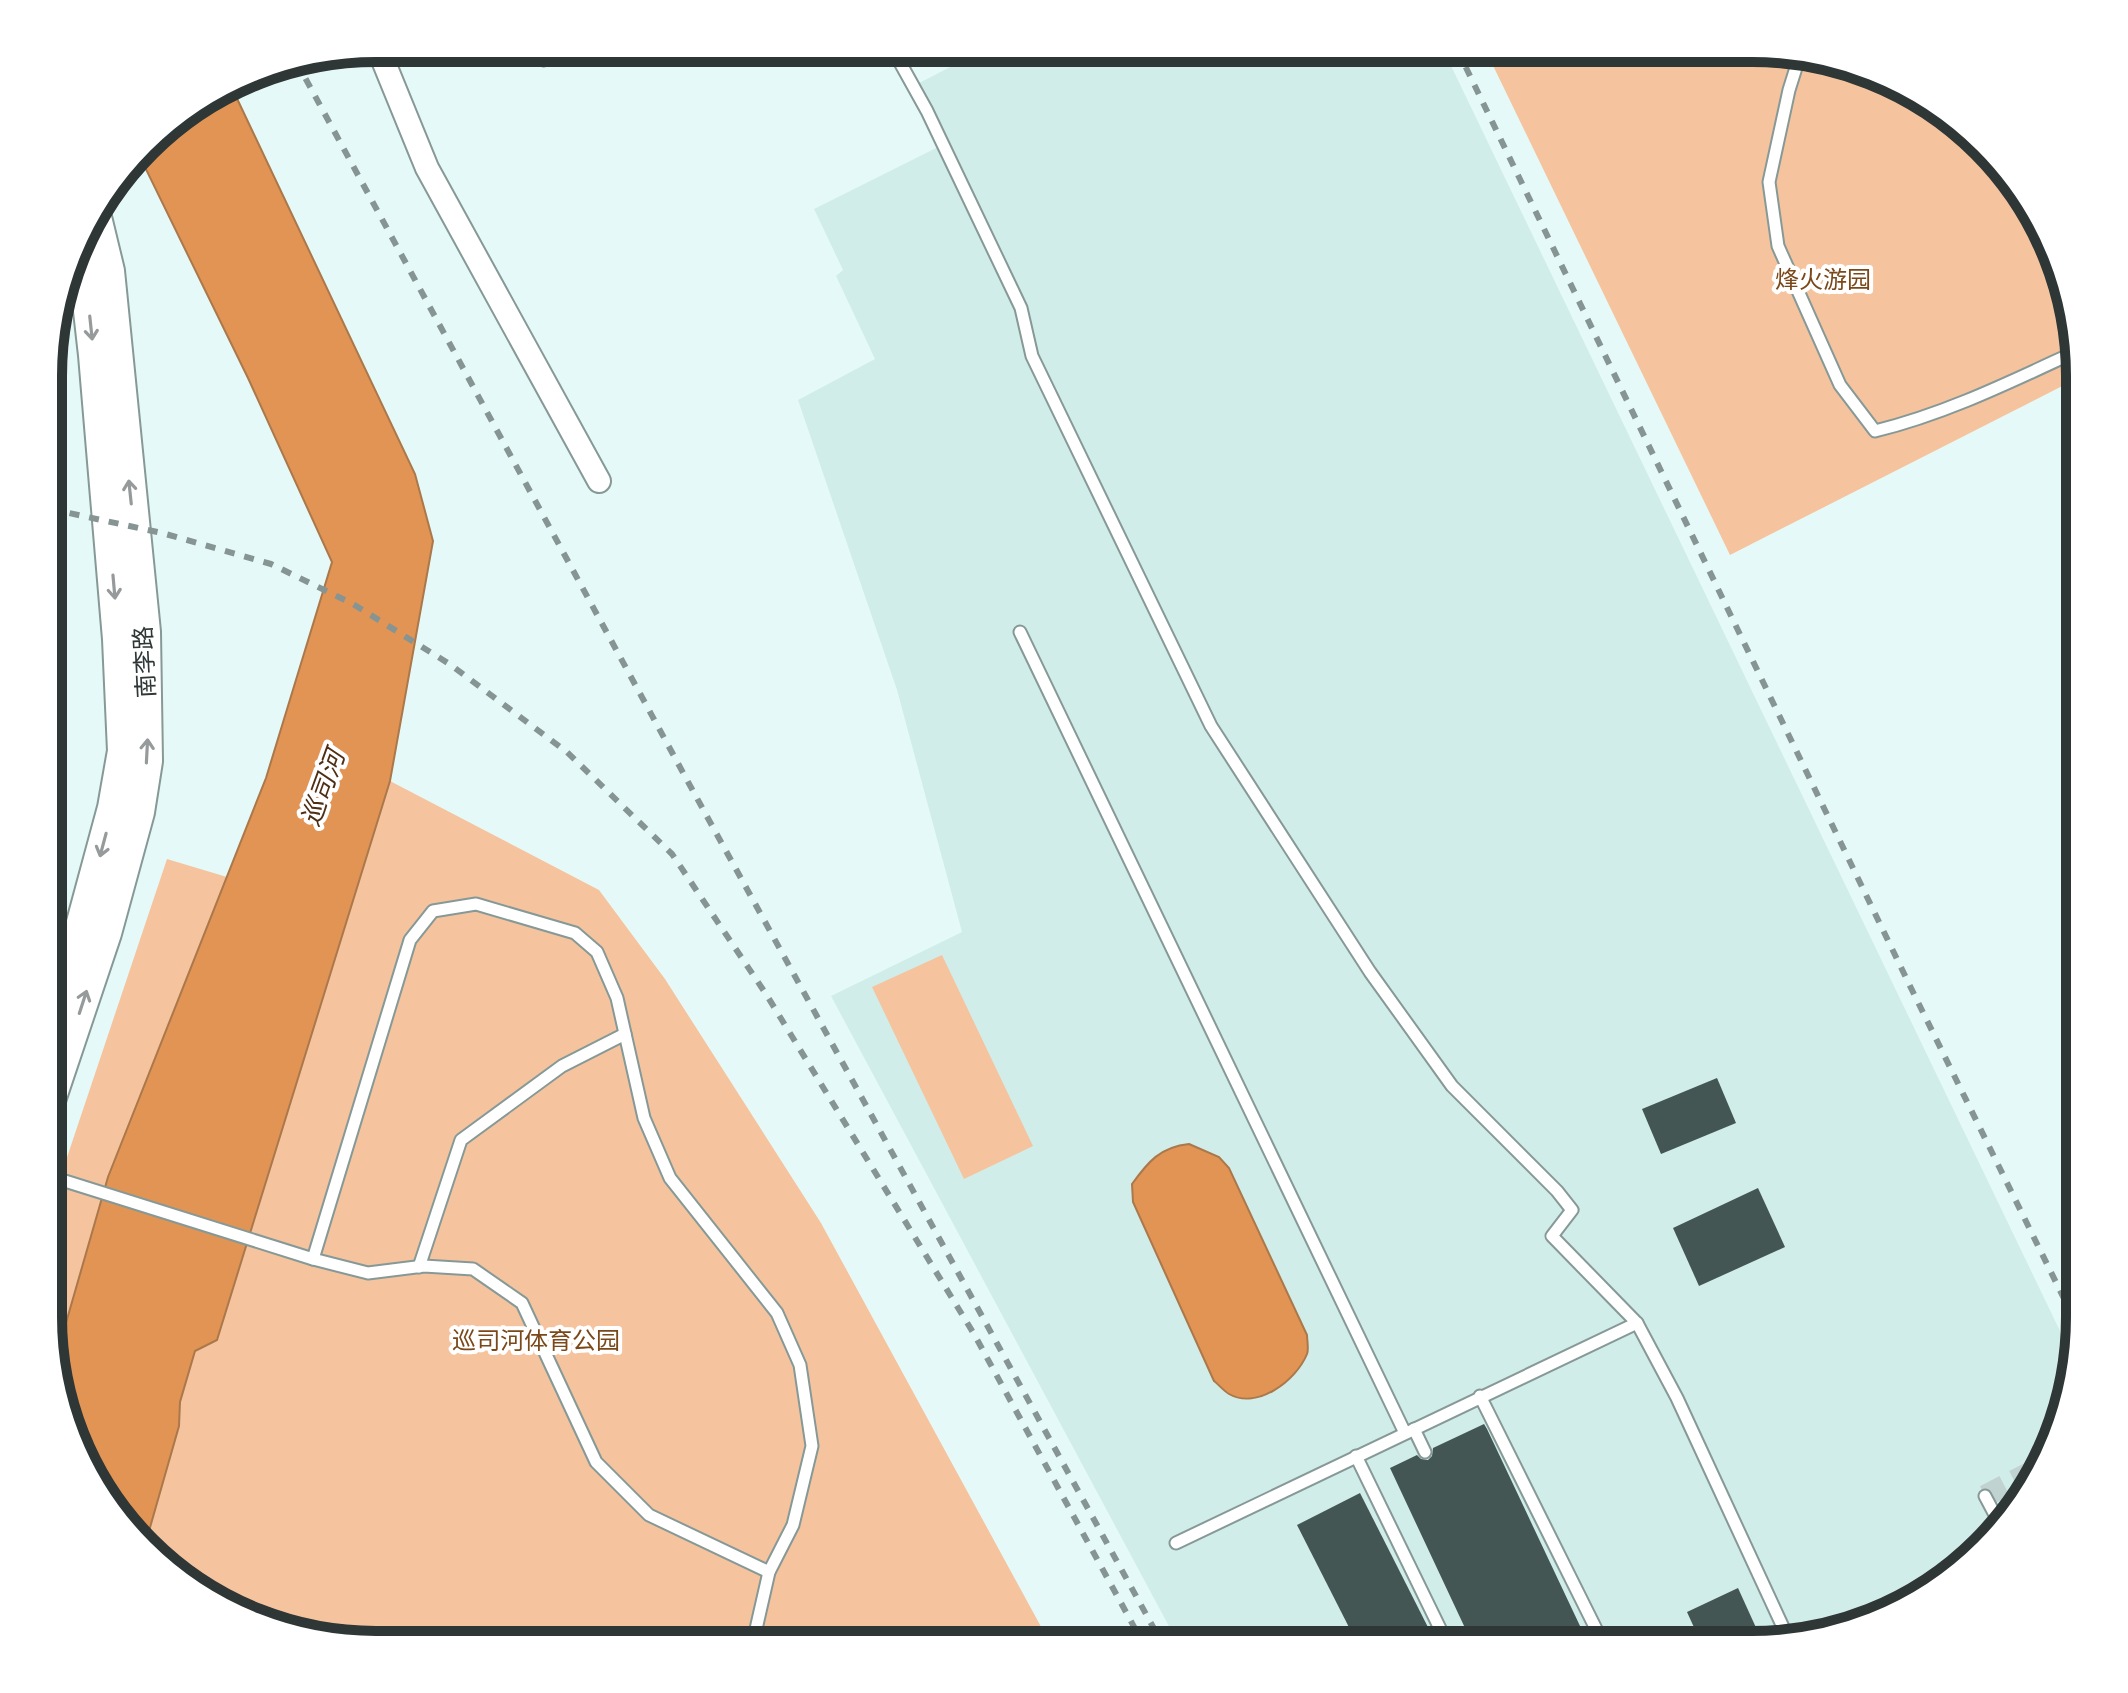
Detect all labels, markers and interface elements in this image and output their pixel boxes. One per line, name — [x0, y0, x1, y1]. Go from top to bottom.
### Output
park label: 烽火游园 — [1775, 266, 1871, 293]
one-way arrow — [84, 314, 99, 341]
one-way arrow — [123, 479, 138, 506]
one-way arrow — [107, 573, 122, 600]
street label: 南李路 — [129, 625, 160, 699]
one-way arrow — [139, 738, 154, 765]
water label: 巡司河 — [296, 742, 351, 829]
one-way arrow — [95, 831, 110, 857]
one-way arrow — [76, 990, 91, 1015]
park label: 巡司河体育公园 — [452, 1327, 620, 1354]

